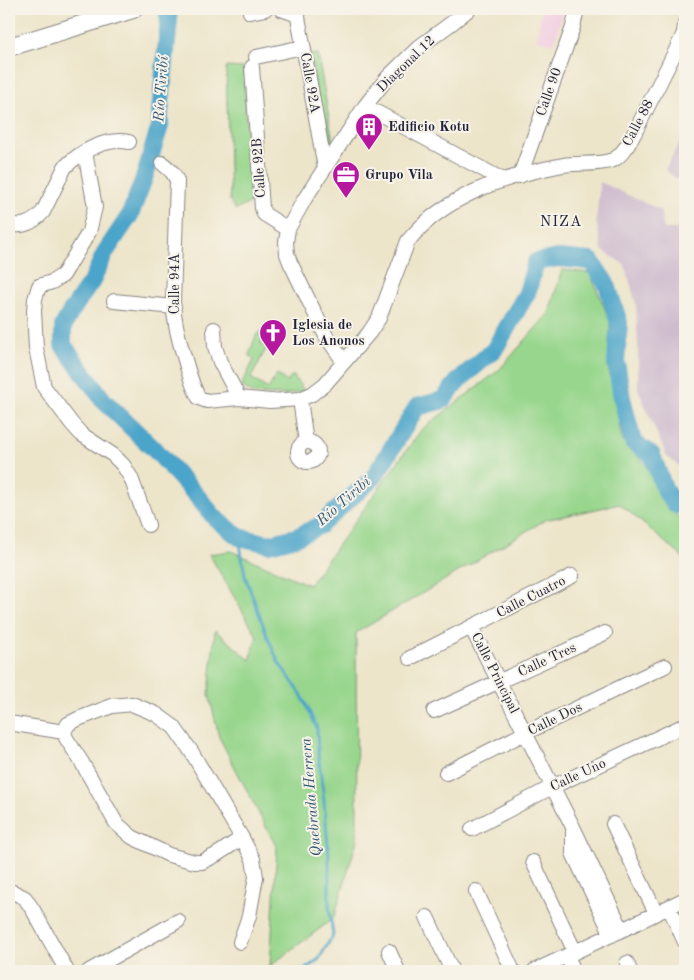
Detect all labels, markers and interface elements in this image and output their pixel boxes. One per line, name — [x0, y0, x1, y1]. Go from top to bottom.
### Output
street label: Diagonal 12 — [374, 33, 438, 95]
street label: Calle 92A — [298, 52, 322, 115]
water label: Río Tiribí — [152, 55, 172, 123]
street label: Calle 90 — [534, 66, 564, 118]
street label: Calle 88 — [620, 97, 656, 149]
building icon: Edificio Kotu — [354, 112, 384, 151]
place label: Edificio Kotu — [388, 120, 470, 134]
street label: Calle 92B — [250, 138, 268, 198]
office icon: Grupo Vila — [331, 160, 361, 199]
place label: Grupo Vila — [365, 168, 433, 182]
district label: NIZA — [540, 215, 582, 230]
street label: Calle 94A — [168, 253, 182, 315]
church icon: Iglesia de Los Anonos — [258, 318, 288, 357]
place label: Iglesia de Los Anonos — [292, 318, 365, 348]
water label: Río Tiribí — [313, 474, 375, 530]
street label: Calle Cuatro — [494, 574, 568, 620]
street label: Calle Principal — [469, 630, 521, 716]
street label: Calle Tres — [516, 640, 578, 680]
street label: Calle Dos — [526, 700, 584, 738]
water label: Quebrada Herrera — [299, 737, 325, 857]
street label: Calle Uno — [548, 756, 608, 794]

